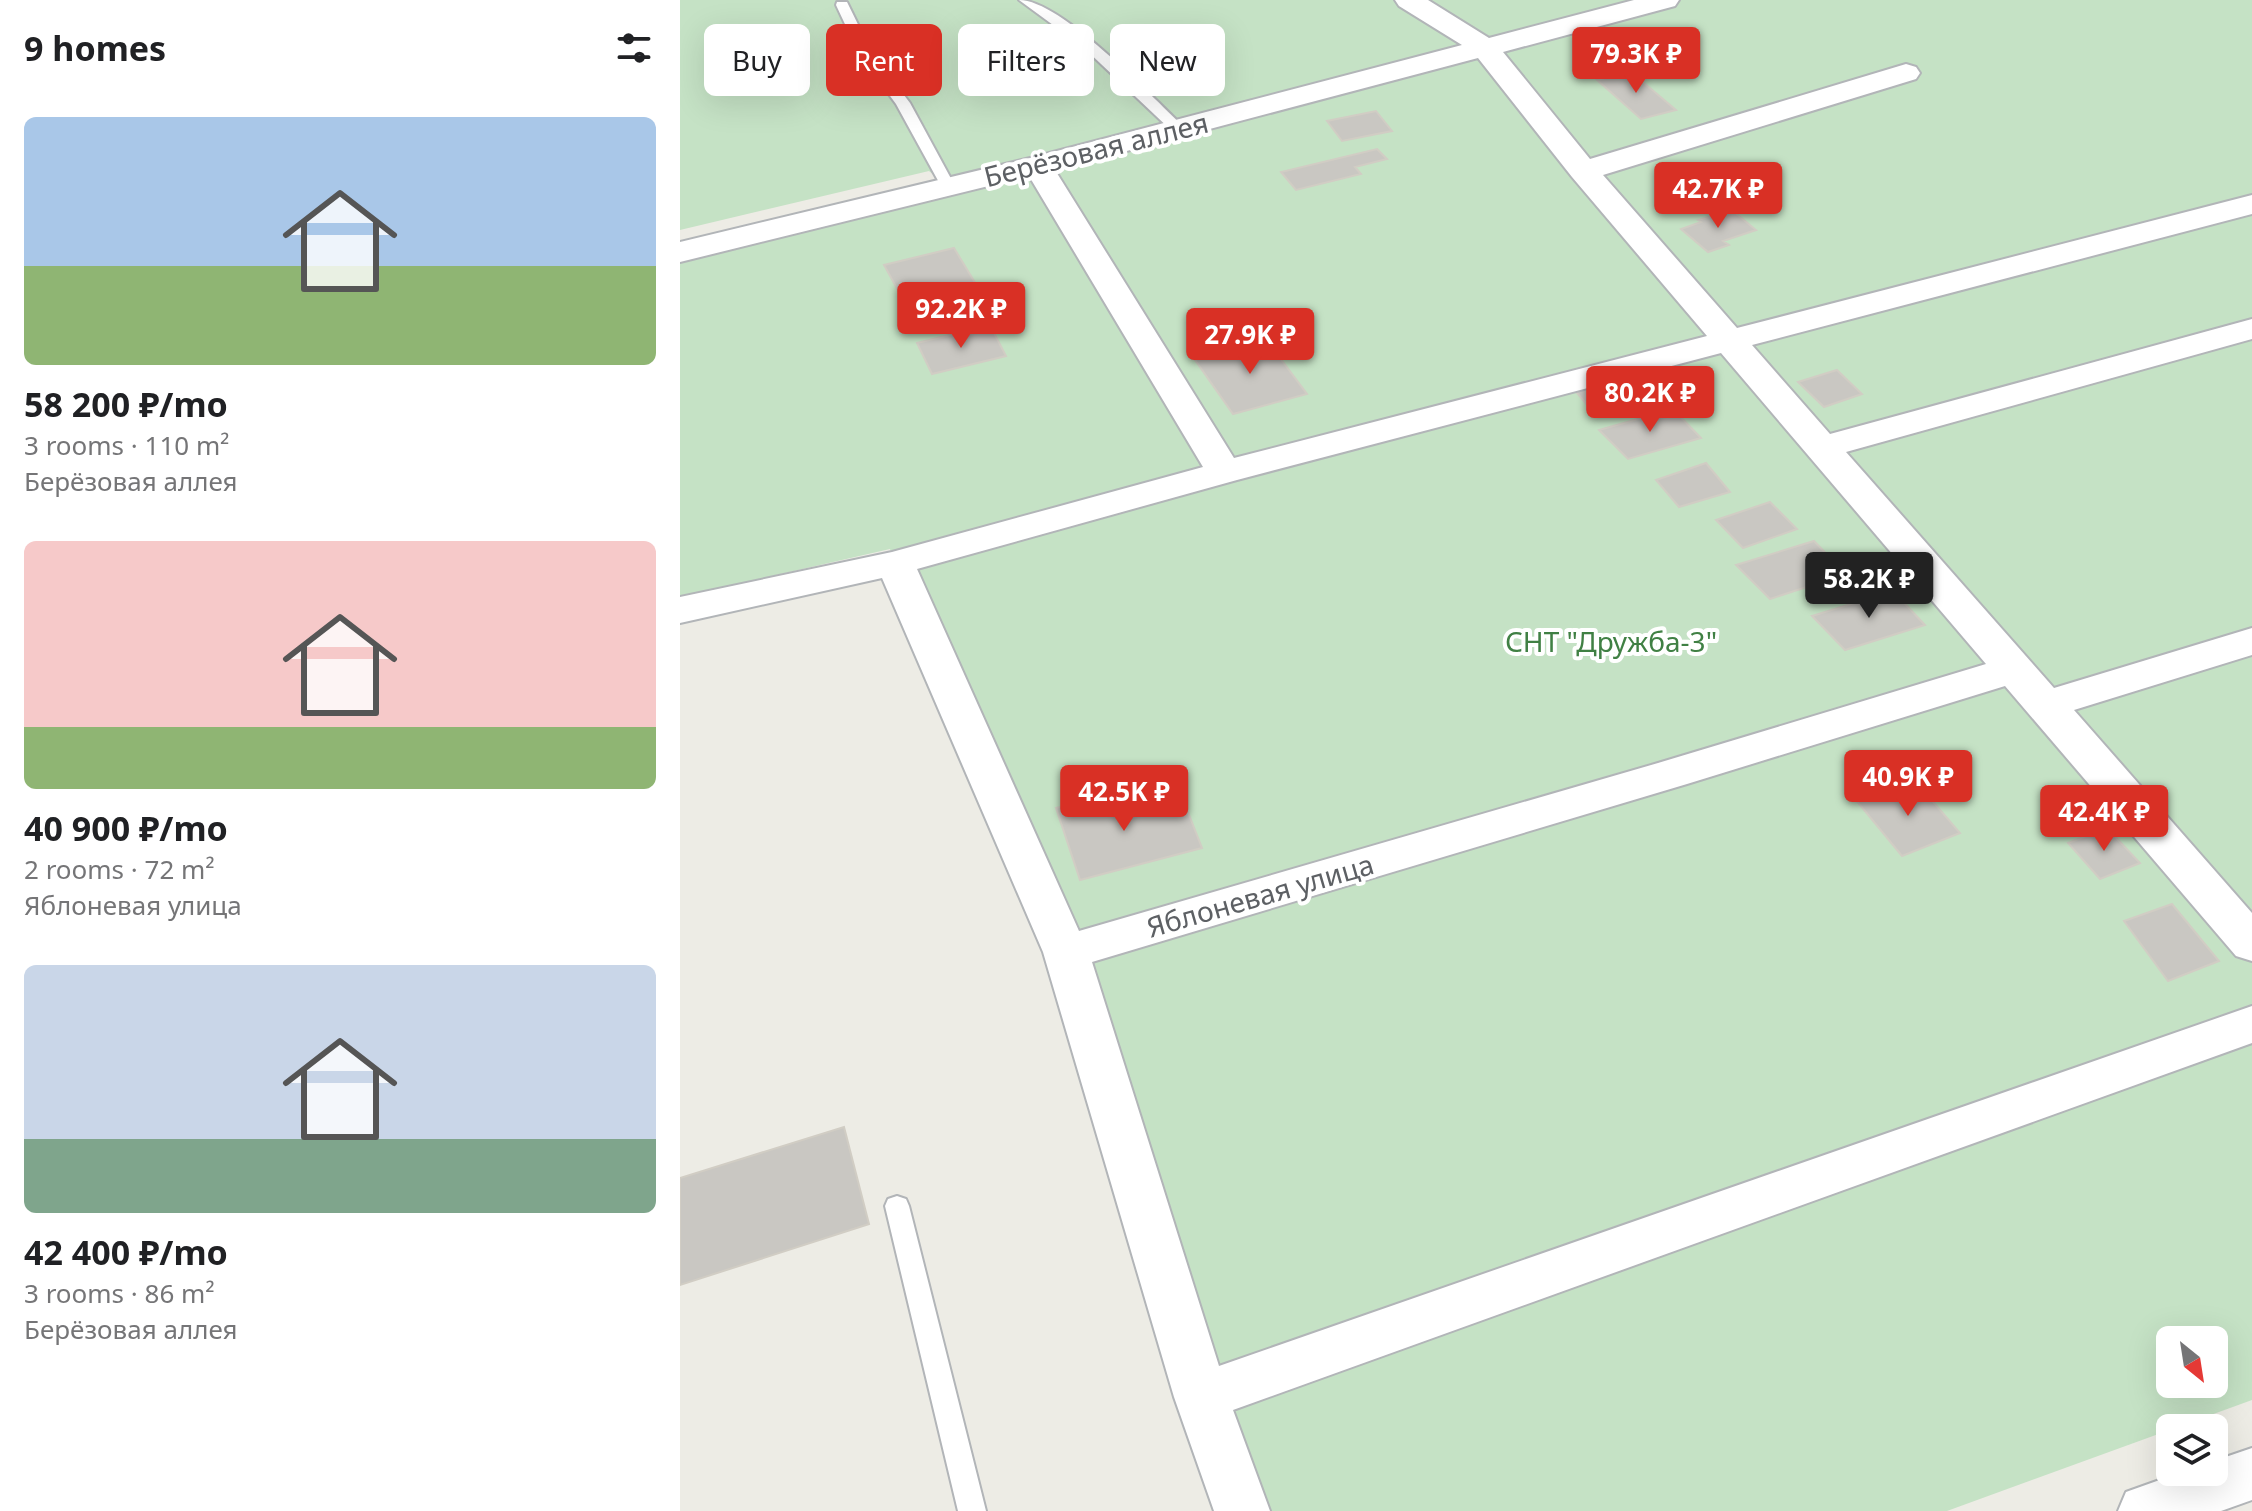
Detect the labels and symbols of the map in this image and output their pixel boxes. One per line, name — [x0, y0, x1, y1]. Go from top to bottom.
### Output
pin: 79.3K ₽ — [1562, 27, 1710, 95]
street label: Берёзовая аллея — [980, 103, 1212, 195]
pin: 42.7K ₽ — [1644, 162, 1792, 230]
pin: 92.2K ₽ — [887, 282, 1035, 350]
pin: 27.9K ₽ — [1176, 308, 1324, 376]
pin: 80.2K ₽ — [1576, 366, 1724, 434]
pin: 58.2K ₽ — [1795, 552, 1943, 620]
park label: СНТ "Дружба-3" — [1505, 622, 1717, 660]
pin: 40.9K ₽ — [1834, 750, 1982, 818]
pin: 42.5K ₽ — [1050, 765, 1198, 833]
pin: 42.4K ₽ — [2030, 785, 2178, 853]
street label: Яблоневая улица — [1142, 844, 1378, 946]
north arrow — [2156, 1326, 2228, 1398]

